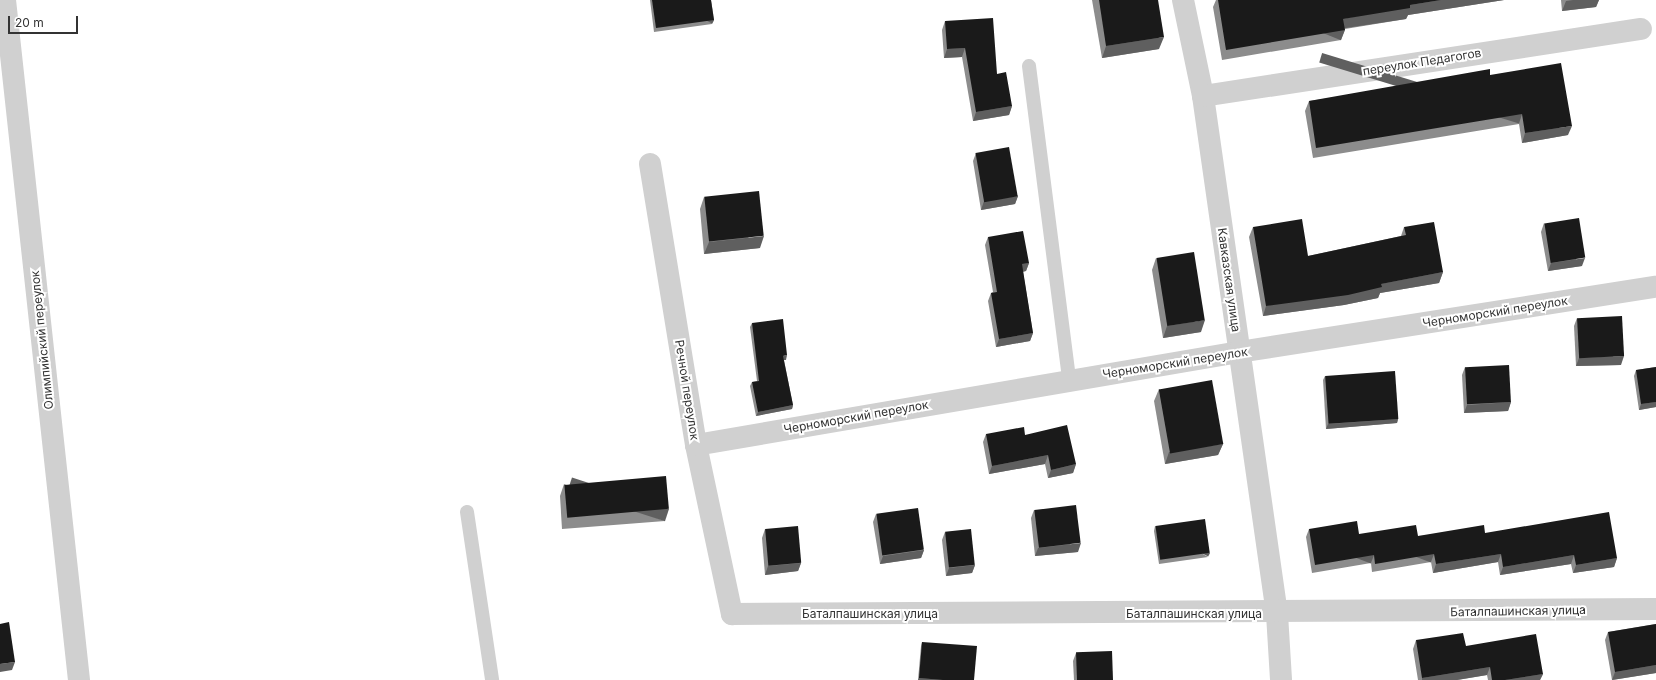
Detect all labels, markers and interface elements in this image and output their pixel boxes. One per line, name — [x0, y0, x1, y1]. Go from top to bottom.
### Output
scale bar — [10, 8, 80, 34]
text: 20 m — [15, 15, 44, 30]
street label: переулок Педагогов — [1362, 46, 1482, 78]
street label: Кавказская улица — [1215, 227, 1243, 333]
street label: Олимпийский переулок — [28, 270, 56, 410]
street label: Черноморский переулок — [1421, 293, 1569, 331]
street label: Речной переулок — [672, 339, 702, 441]
street label: Черноморский переулок — [1101, 344, 1249, 382]
street label: Черноморский переулок — [783, 397, 929, 437]
street label: Баталпашинская улица — [1450, 603, 1586, 619]
street label: Баталпашинская улица — [802, 607, 938, 621]
street label: Баталпашинская улица — [1126, 607, 1262, 621]

